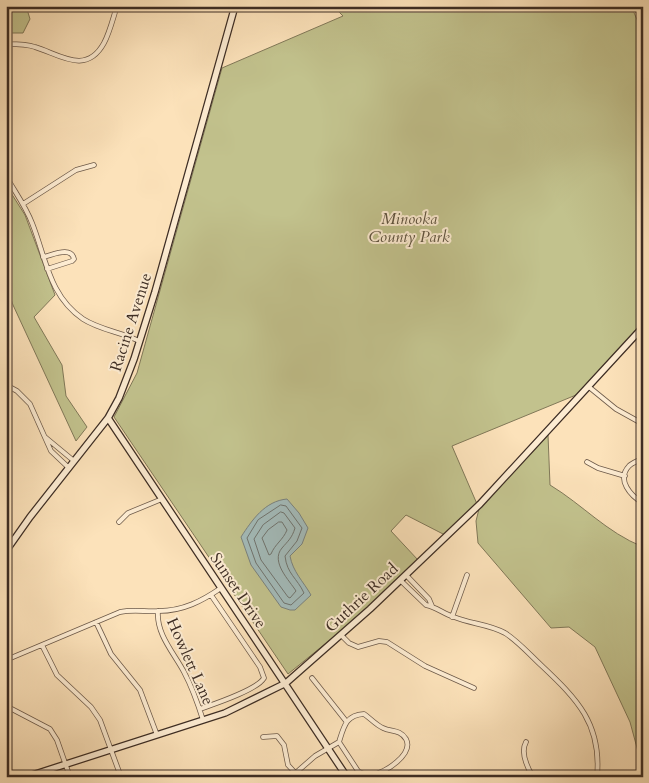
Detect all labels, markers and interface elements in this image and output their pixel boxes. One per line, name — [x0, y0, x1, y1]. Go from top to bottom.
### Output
park label: Minooka County Park — [368, 208, 450, 248]
street label: Racine Avenue — [105, 270, 157, 374]
street label: Sunset Drive — [205, 549, 271, 633]
street label: Guthrie Road — [320, 558, 403, 637]
street label: Howlett Lane — [161, 614, 219, 709]

